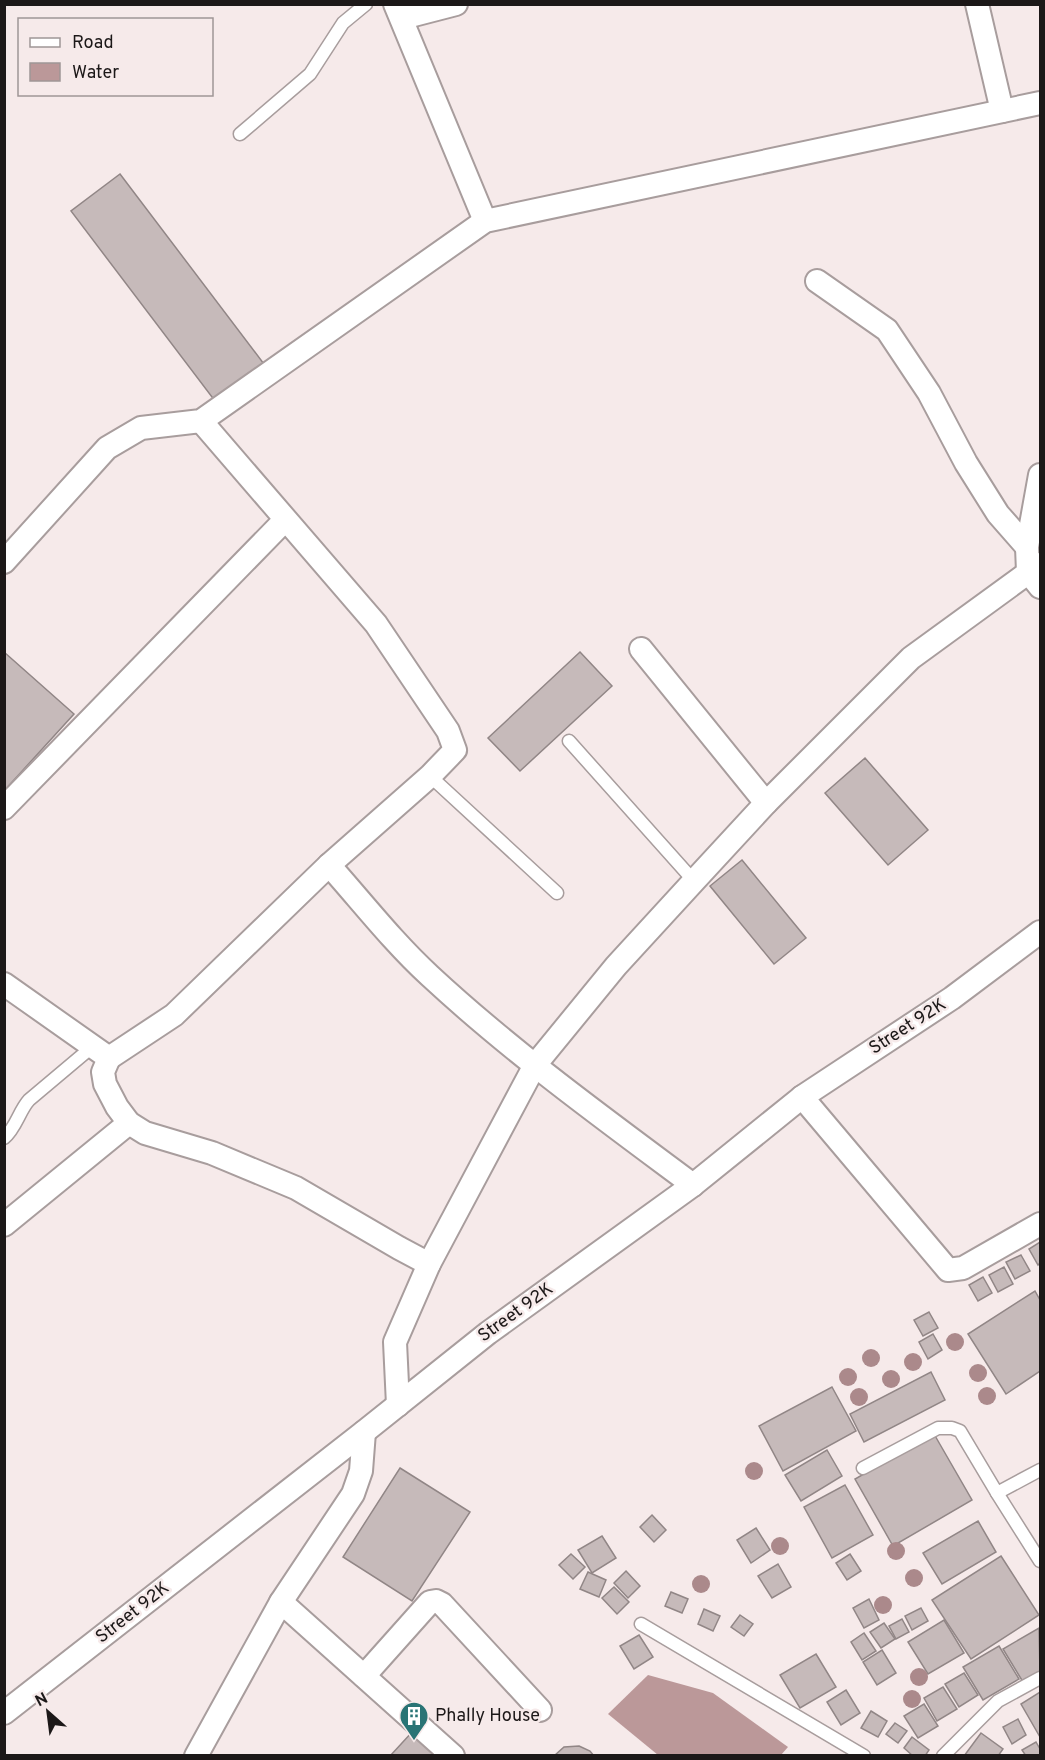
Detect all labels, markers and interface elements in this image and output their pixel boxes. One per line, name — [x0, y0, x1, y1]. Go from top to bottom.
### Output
legend — [18, 18, 213, 96]
text: Road — [72, 32, 114, 55]
text: Water — [72, 62, 119, 85]
street label: Street 92K — [865, 993, 951, 1060]
street label: Street 92K — [474, 1278, 558, 1348]
street label: Street 92K — [91, 1577, 175, 1649]
north arrow — [18, 1682, 78, 1742]
text: N — [32, 1689, 52, 1712]
building icon: Phally House — [398, 1700, 430, 1742]
place label: Phally House — [435, 1705, 540, 1728]

